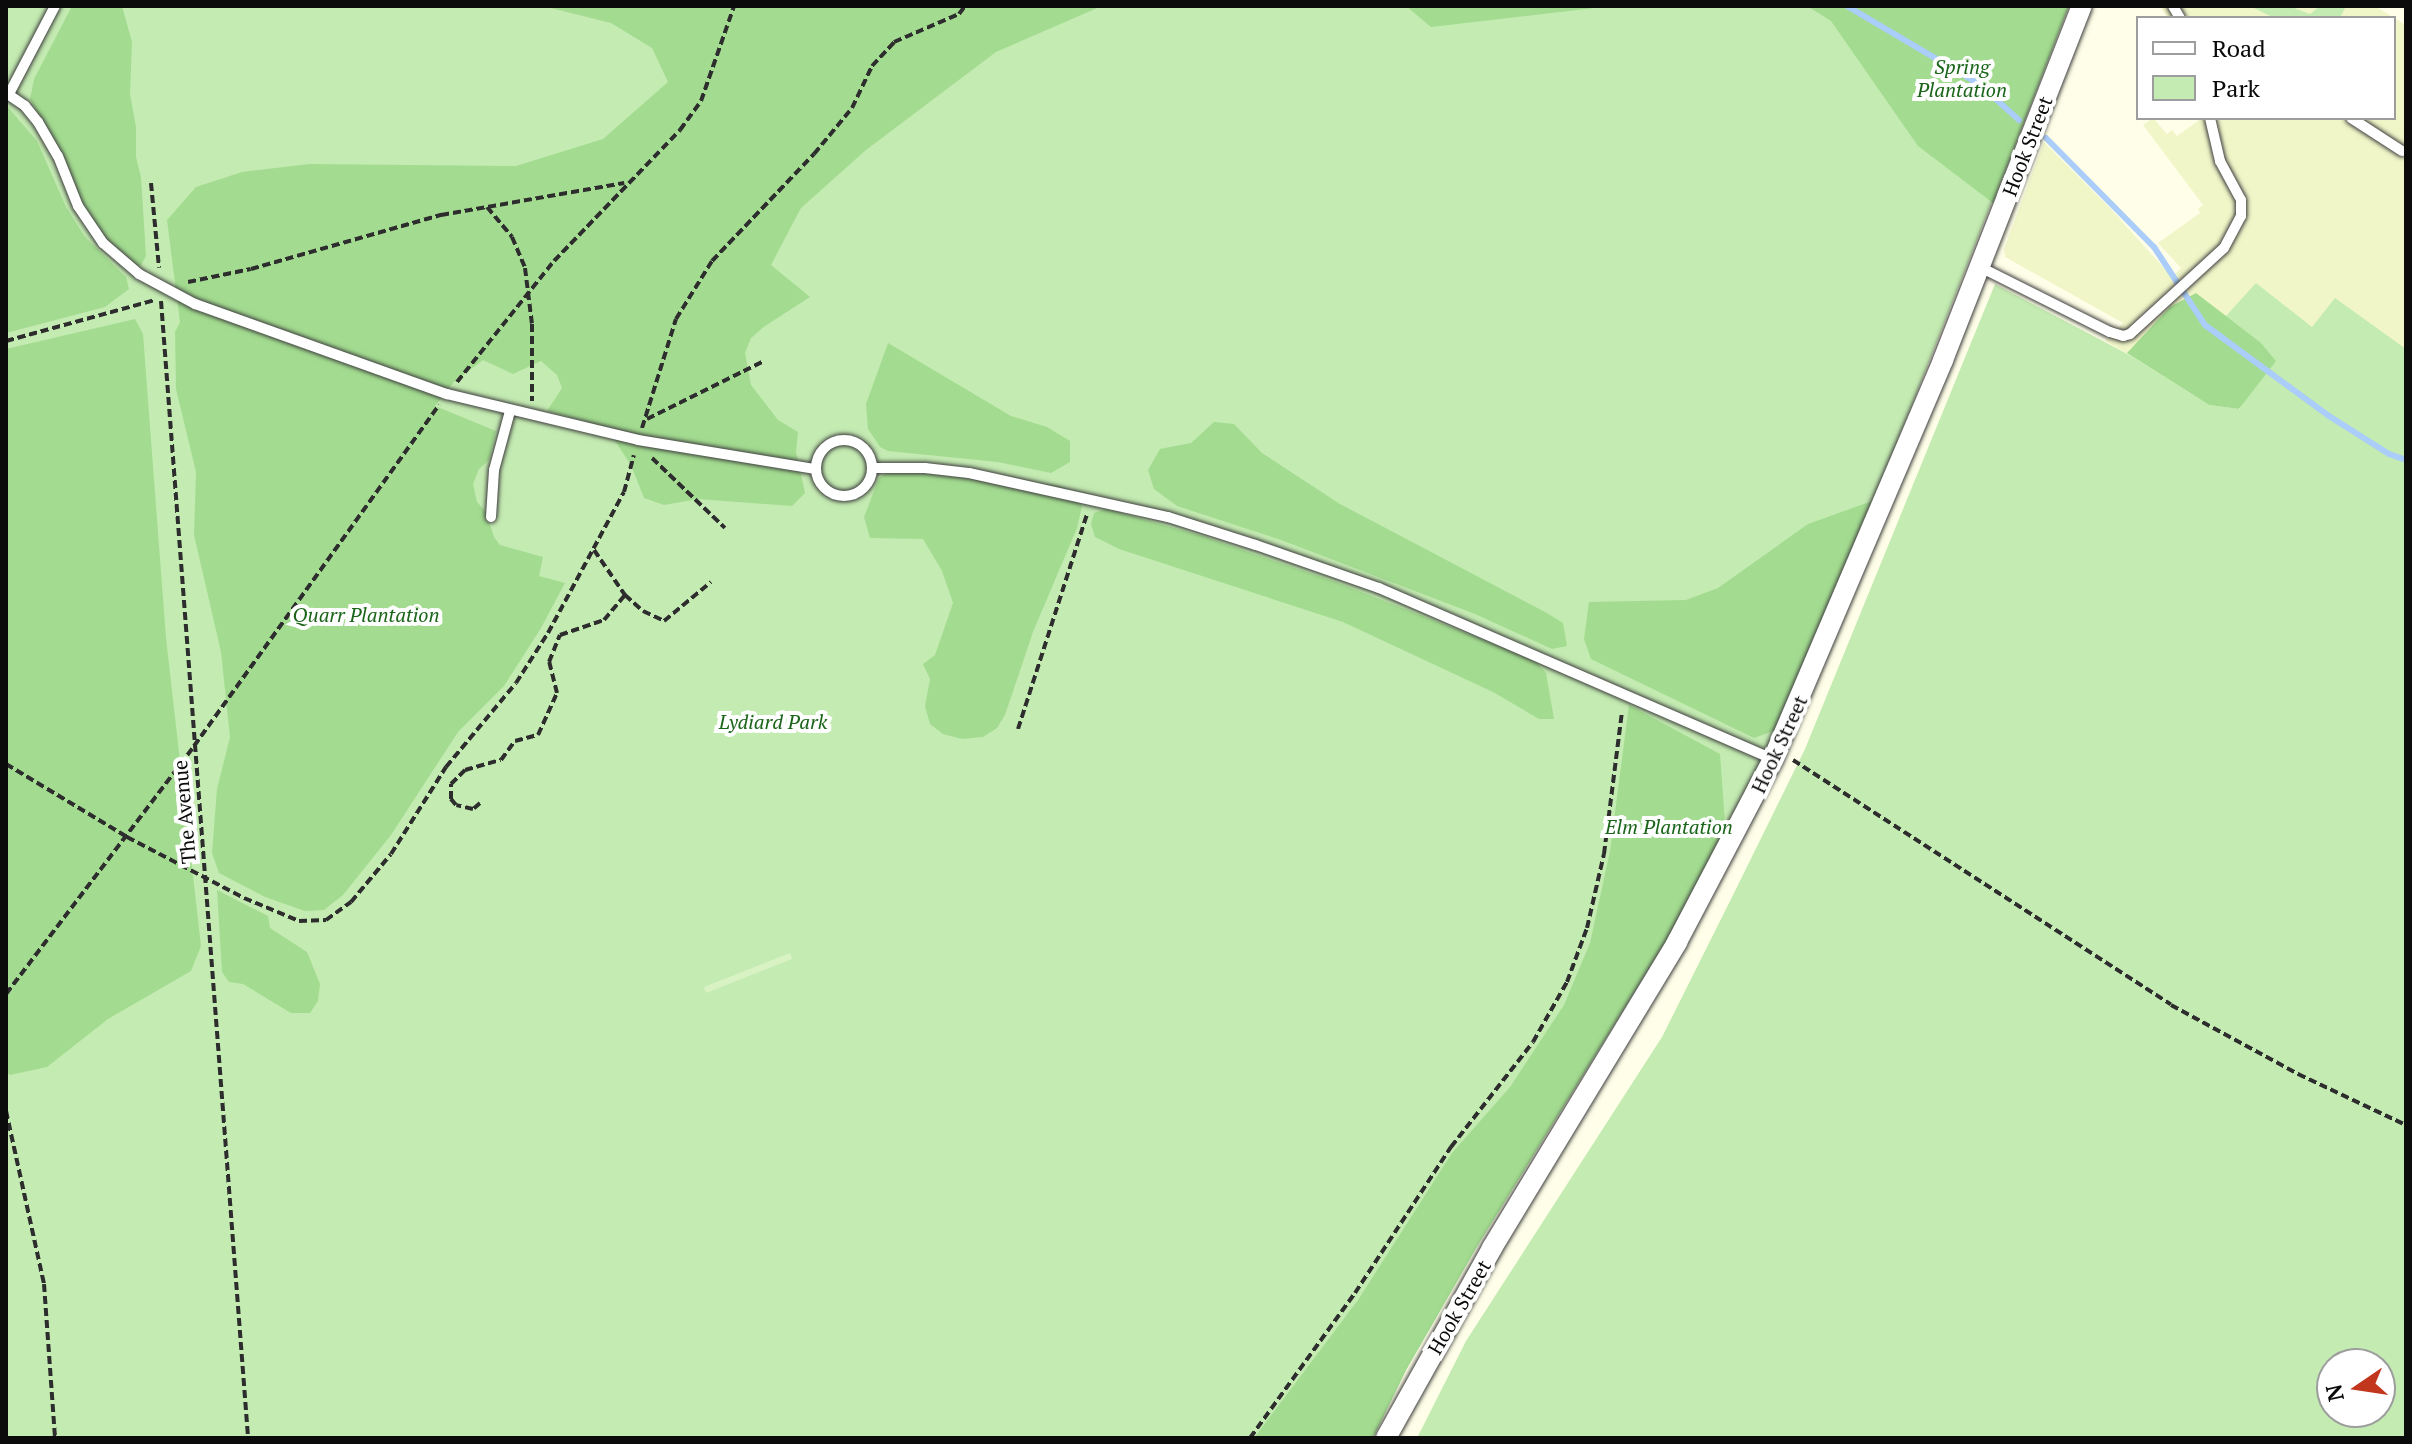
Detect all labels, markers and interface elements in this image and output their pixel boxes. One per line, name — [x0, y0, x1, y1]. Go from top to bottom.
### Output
legend — [2136, 16, 2396, 120]
text: Road — [2212, 32, 2266, 64]
park label: Spring Plantation — [1917, 55, 2007, 102]
text: Park — [2212, 72, 2260, 104]
street label: Hook Street — [1997, 93, 2057, 199]
park label: Quarr Plantation — [292, 602, 440, 626]
street label: Hook Street — [1746, 691, 1812, 797]
park label: Lydiard Park — [719, 709, 827, 733]
street label: The Avenue — [167, 759, 201, 865]
park label: Elm Plantation — [1605, 814, 1733, 838]
street label: Hook Street — [1422, 1255, 1496, 1359]
north arrow — [2316, 1348, 2396, 1428]
text: N — [2318, 1382, 2350, 1404]

